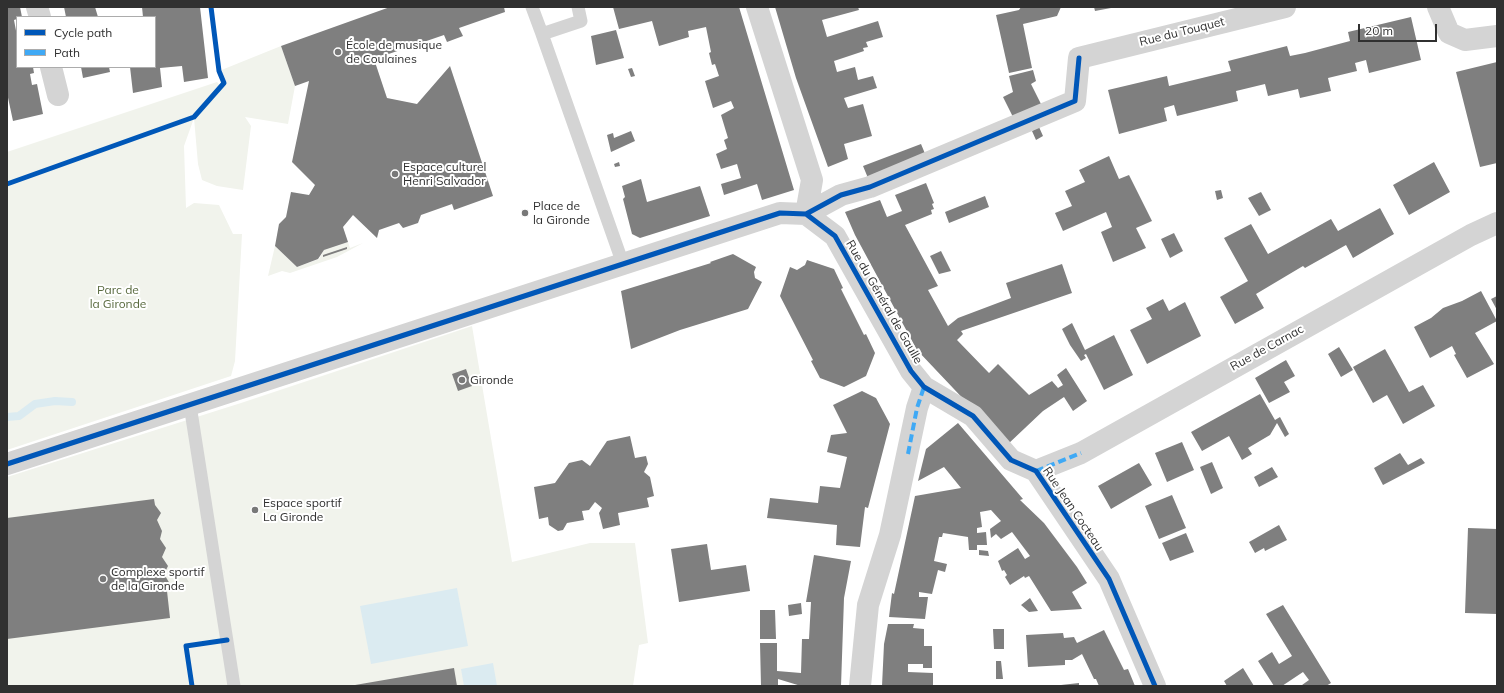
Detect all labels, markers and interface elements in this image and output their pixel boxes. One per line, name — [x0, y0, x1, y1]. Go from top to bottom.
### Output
street label: Rue du Touquet — [1138, 14, 1226, 50]
legend — [16, 16, 156, 68]
scale bar — [1360, 16, 1439, 42]
text: 20 m — [1365, 23, 1393, 38]
text: Cycle path — [54, 25, 112, 40]
place label: École de musique de Coulaines — [346, 38, 442, 66]
text: Path — [54, 45, 80, 60]
marker: École de musique de Coulaines — [333, 47, 343, 57]
place label: Espace culturel Henri Salvador — [403, 160, 486, 188]
marker: Espace culturel Henri Salvador — [390, 169, 400, 179]
place label: Place de la Gironde — [533, 199, 590, 227]
marker: Place de la Gironde — [520, 208, 530, 218]
street label: Rue du Général de Gaulle — [843, 238, 925, 366]
park label: Parc de la Gironde — [90, 283, 146, 311]
street label: Rue de Carnac — [1228, 322, 1306, 374]
place label: Gironde — [470, 373, 514, 387]
marker: Gironde — [457, 375, 467, 385]
street label: Rue Jean Cocteau — [1040, 464, 1106, 554]
place label: Espace sportif La Gironde — [263, 496, 342, 524]
marker: Espace sportif La Gironde — [250, 505, 260, 515]
place label: Complexe sportif de la Gironde — [111, 565, 204, 593]
marker: Complexe sportif de la Gironde — [98, 574, 108, 584]

